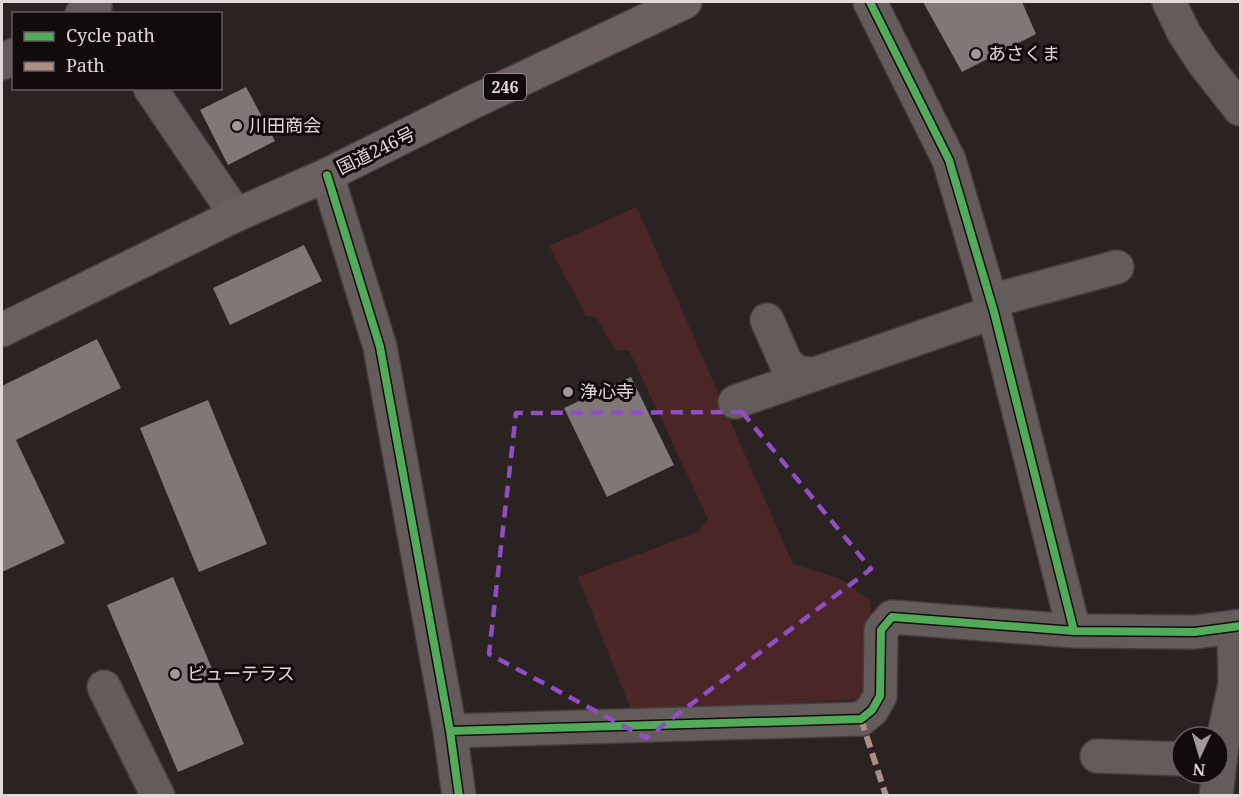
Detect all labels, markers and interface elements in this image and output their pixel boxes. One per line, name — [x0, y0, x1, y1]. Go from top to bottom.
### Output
legend — [12, 12, 222, 90]
text: Cycle path — [66, 23, 155, 47]
place label: あさくま — [988, 41, 1060, 65]
marker: あさくま — [969, 47, 983, 61]
text: Path — [66, 53, 105, 77]
road number: 246 — [484, 74, 526, 100]
place label: 川田商会 — [249, 113, 321, 137]
marker: 川田商会 — [230, 119, 244, 133]
street label: 国道246号 — [332, 121, 419, 179]
place label: 浄心寺 — [580, 379, 634, 403]
marker: 浄心寺 — [561, 385, 575, 399]
place label: ビューテラス — [187, 661, 295, 685]
marker: ビューテラス — [168, 667, 182, 681]
north arrow — [1170, 725, 1230, 785]
text: N — [1192, 759, 1206, 781]

